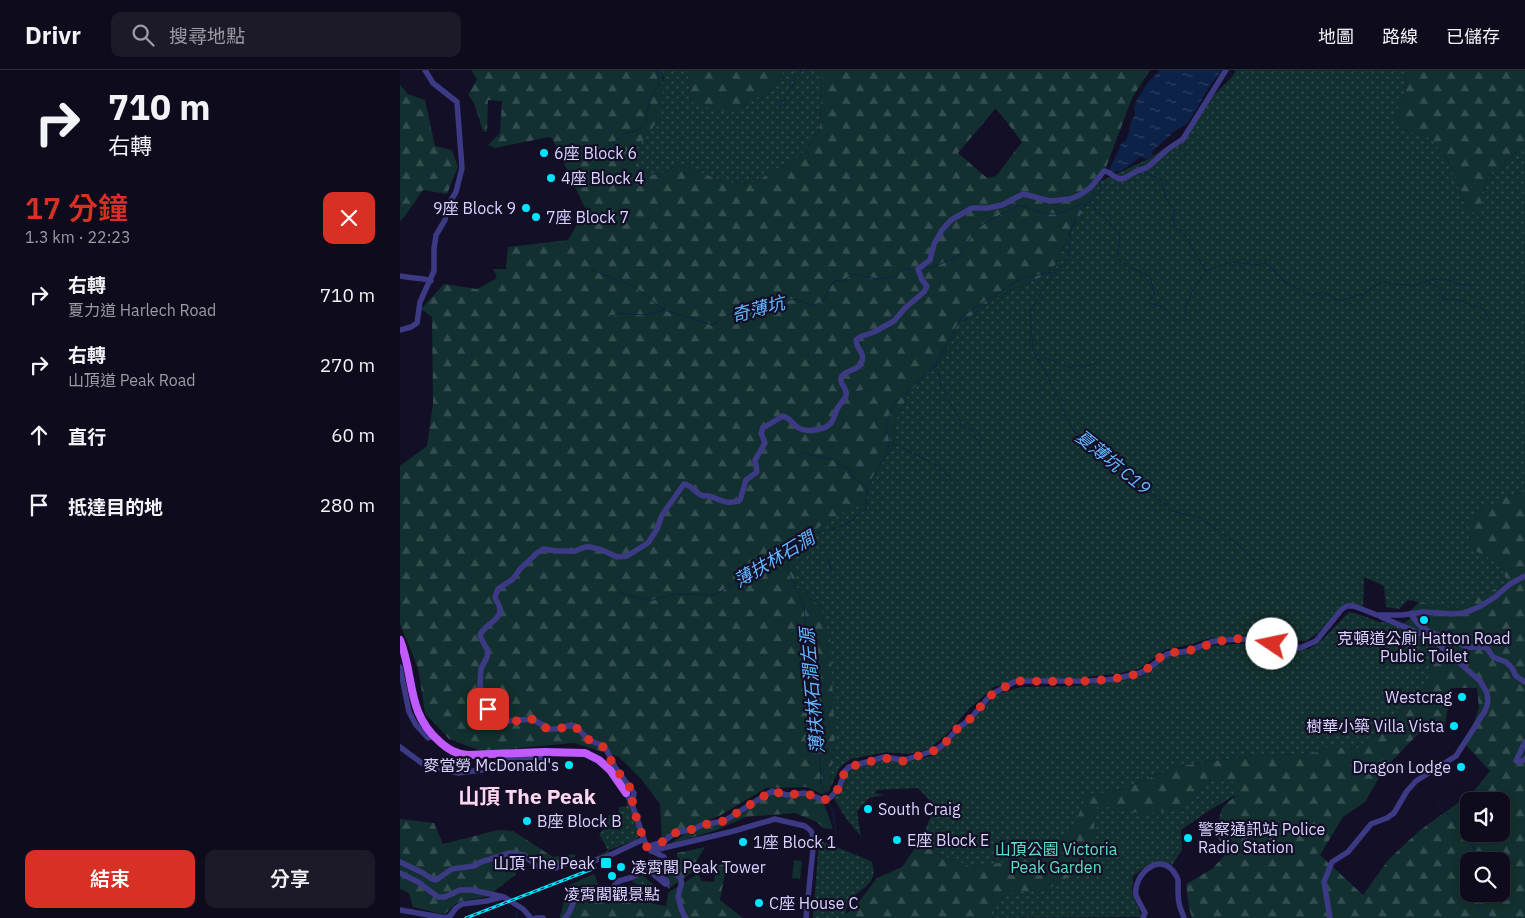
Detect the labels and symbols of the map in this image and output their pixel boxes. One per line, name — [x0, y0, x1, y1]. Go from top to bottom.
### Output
place label: 6座 Block 6 — [554, 143, 637, 163]
marker: 6座 Block 6 — [538, 147, 550, 159]
place label: 4座 Block 4 — [561, 168, 644, 188]
marker: 4座 Block 4 — [545, 172, 557, 184]
place label: 9座 Block 9 — [433, 198, 516, 218]
marker: 9座 Block 9 — [520, 202, 532, 214]
place label: 7座 Block 7 — [546, 207, 629, 227]
marker: 7座 Block 7 — [530, 211, 542, 223]
water label: 奇薄坑 — [729, 290, 790, 327]
water label: 夏薄坑 C19 — [1071, 425, 1156, 500]
water label: 薄扶林石澗 — [730, 524, 821, 592]
marker: 克頓道公廁 Hatton Road Public Toilet — [1418, 614, 1430, 626]
position arrow — [1245, 617, 1297, 669]
water label: 薄扶林石澗左源 — [795, 624, 829, 755]
place label: 克頓道公廁 Hatton Road Public Toilet — [1337, 628, 1511, 666]
place label: Westcrag — [1385, 687, 1453, 707]
pin — [467, 688, 509, 730]
marker: Westcrag — [1456, 691, 1468, 703]
place label: 樹華小築 Villa Vista — [1306, 716, 1444, 736]
marker: 樹華小築 Villa Vista — [1448, 720, 1460, 732]
place label: 麥當勞 McDonald's — [424, 755, 559, 775]
place label: Dragon Lodge — [1353, 757, 1451, 777]
marker: 麥當勞 McDonald's — [563, 759, 575, 771]
marker: Dragon Lodge — [1455, 761, 1467, 773]
district label: 山頂 The Peak — [458, 782, 597, 810]
place label: South Craig — [878, 799, 961, 819]
marker: South Craig — [862, 803, 874, 815]
place label: B座 Block B — [537, 811, 622, 831]
marker: B座 Block B — [521, 815, 533, 827]
place label: 警察通訊站 Police Radio Station — [1198, 819, 1325, 857]
place label: E座 Block E — [907, 830, 989, 850]
place label: 1座 Block 1 — [753, 832, 836, 852]
marker: 警察通訊站 Police Radio Station — [1182, 832, 1194, 844]
marker: E座 Block E — [891, 834, 903, 846]
marker: 1座 Block 1 — [737, 836, 749, 848]
park label: 山頂公園 Victoria Peak Garden — [995, 839, 1118, 877]
place label: 山頂 The Peak — [493, 853, 596, 873]
marker: 山頂 The Peak — [599, 856, 613, 870]
place label: 凌霄閣 Peak Tower — [631, 857, 766, 877]
marker: 凌霄閣 Peak Tower — [615, 861, 627, 873]
marker: 凌霄閣觀景點 — [606, 870, 618, 882]
place label: 凌霄閣觀景點 — [564, 884, 660, 904]
place label: C座 House C — [769, 893, 858, 913]
marker: C座 House C — [753, 897, 765, 909]

